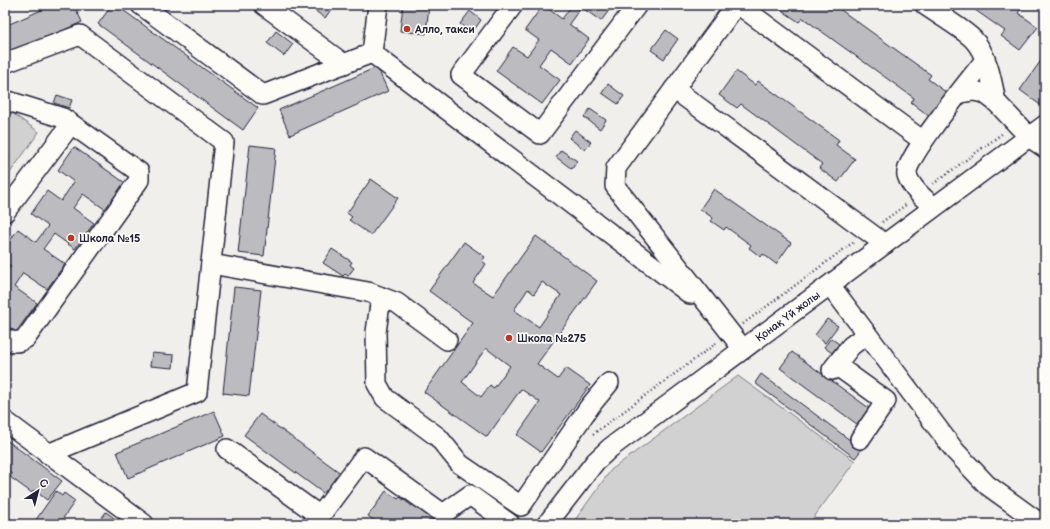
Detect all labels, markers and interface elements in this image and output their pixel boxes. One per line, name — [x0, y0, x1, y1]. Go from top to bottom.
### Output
place label: Алло, такси — [414, 23, 475, 36]
marker: Алло, такси — [402, 24, 412, 34]
place label: Школа №15 — [79, 232, 141, 245]
marker: Школа №15 — [66, 233, 76, 243]
street label: Қонақ Үй жолы — [753, 288, 823, 345]
place label: Школа №275 — [517, 332, 587, 345]
marker: Школа №275 — [504, 333, 514, 343]
north arrow — [18, 471, 58, 511]
text: С — [37, 476, 51, 491]

